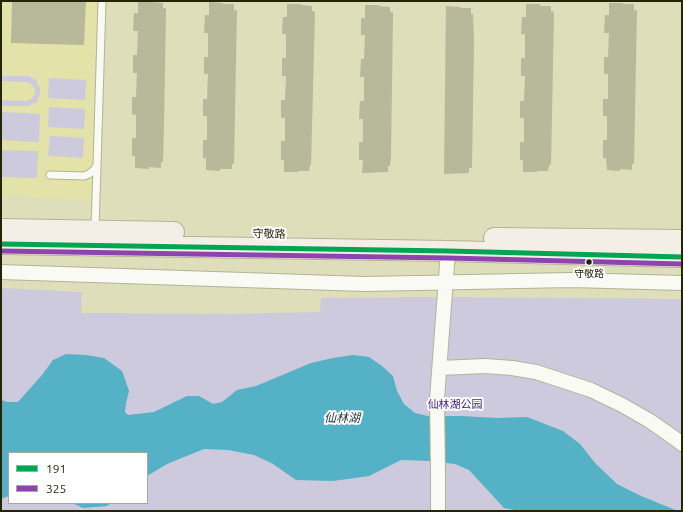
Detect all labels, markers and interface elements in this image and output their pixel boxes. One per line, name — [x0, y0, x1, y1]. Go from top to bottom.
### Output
street label: 守敬路 — [252, 227, 286, 241]
marker: 守敬路 — [584, 257, 594, 267]
place label: 守敬路 — [574, 268, 604, 280]
park label: 仙林湖公园 — [428, 397, 482, 411]
water label: 仙林湖 — [324, 411, 360, 425]
legend — [8, 452, 148, 504]
text: 191 — [46, 462, 66, 475]
text: 325 — [46, 482, 66, 495]

